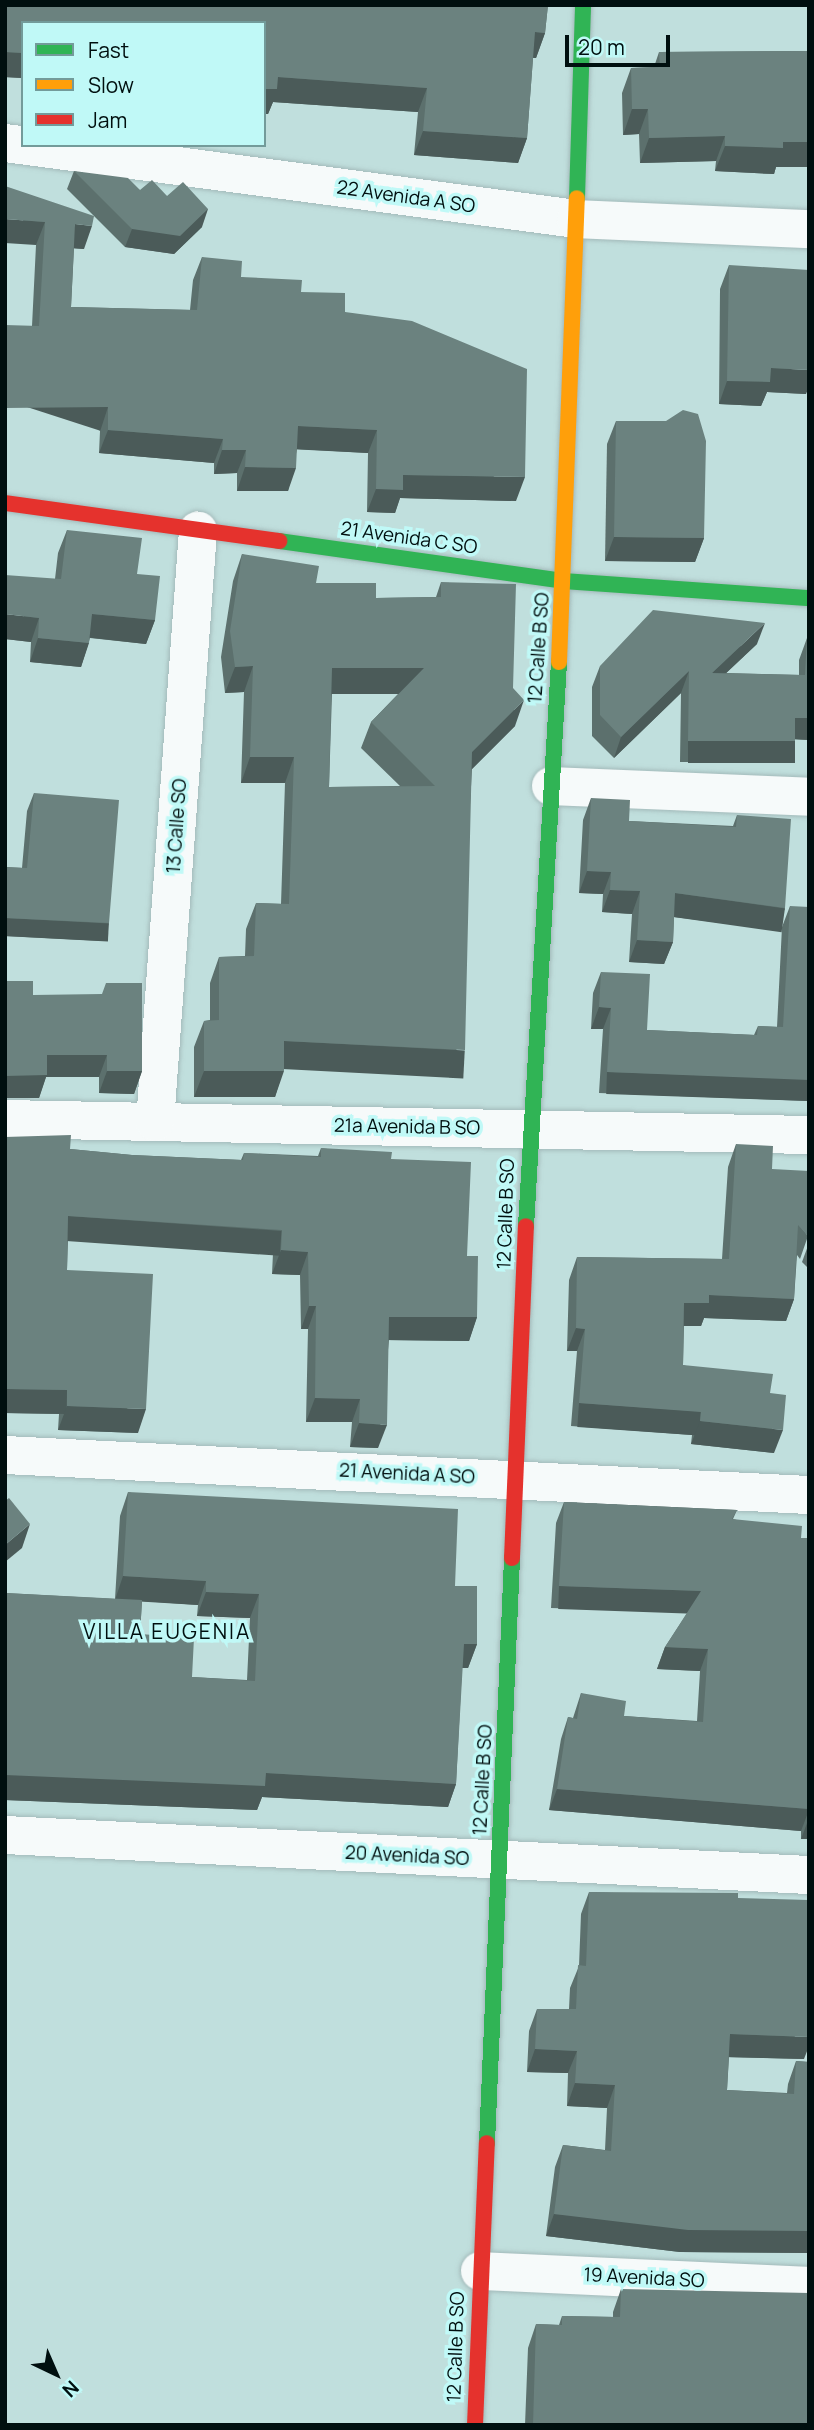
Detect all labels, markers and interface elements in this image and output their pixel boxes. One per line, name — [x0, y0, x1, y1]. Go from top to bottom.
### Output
legend — [21, 21, 266, 147]
scale bar — [569, 21, 674, 65]
text: 20 m — [578, 33, 625, 61]
text: Fast — [88, 36, 129, 64]
text: Slow — [88, 71, 134, 99]
text: Jam — [88, 106, 127, 134]
street label: 22 Avenida A SO — [335, 176, 477, 218]
street label: 21 Avenida C SO — [339, 517, 479, 559]
street label: 12 Calle B SO — [524, 592, 554, 704]
street label: 13 Calle SO — [162, 778, 192, 874]
street label: 21a Avenida B SO — [334, 1114, 480, 1140]
street label: 12 Calle B SO — [493, 1158, 519, 1270]
street label: 21 Avenida A SO — [338, 1459, 476, 1489]
district label: VILLA EUGENIA — [84, 1618, 250, 1644]
street label: 12 Calle B SO — [469, 1724, 497, 1836]
street label: 20 Avenida SO — [344, 1841, 470, 1871]
street label: 19 Avenida SO — [583, 2263, 705, 2293]
street label: 12 Calle B SO — [443, 2291, 469, 2403]
north arrow — [21, 2339, 91, 2409]
text: N — [57, 2375, 85, 2403]

